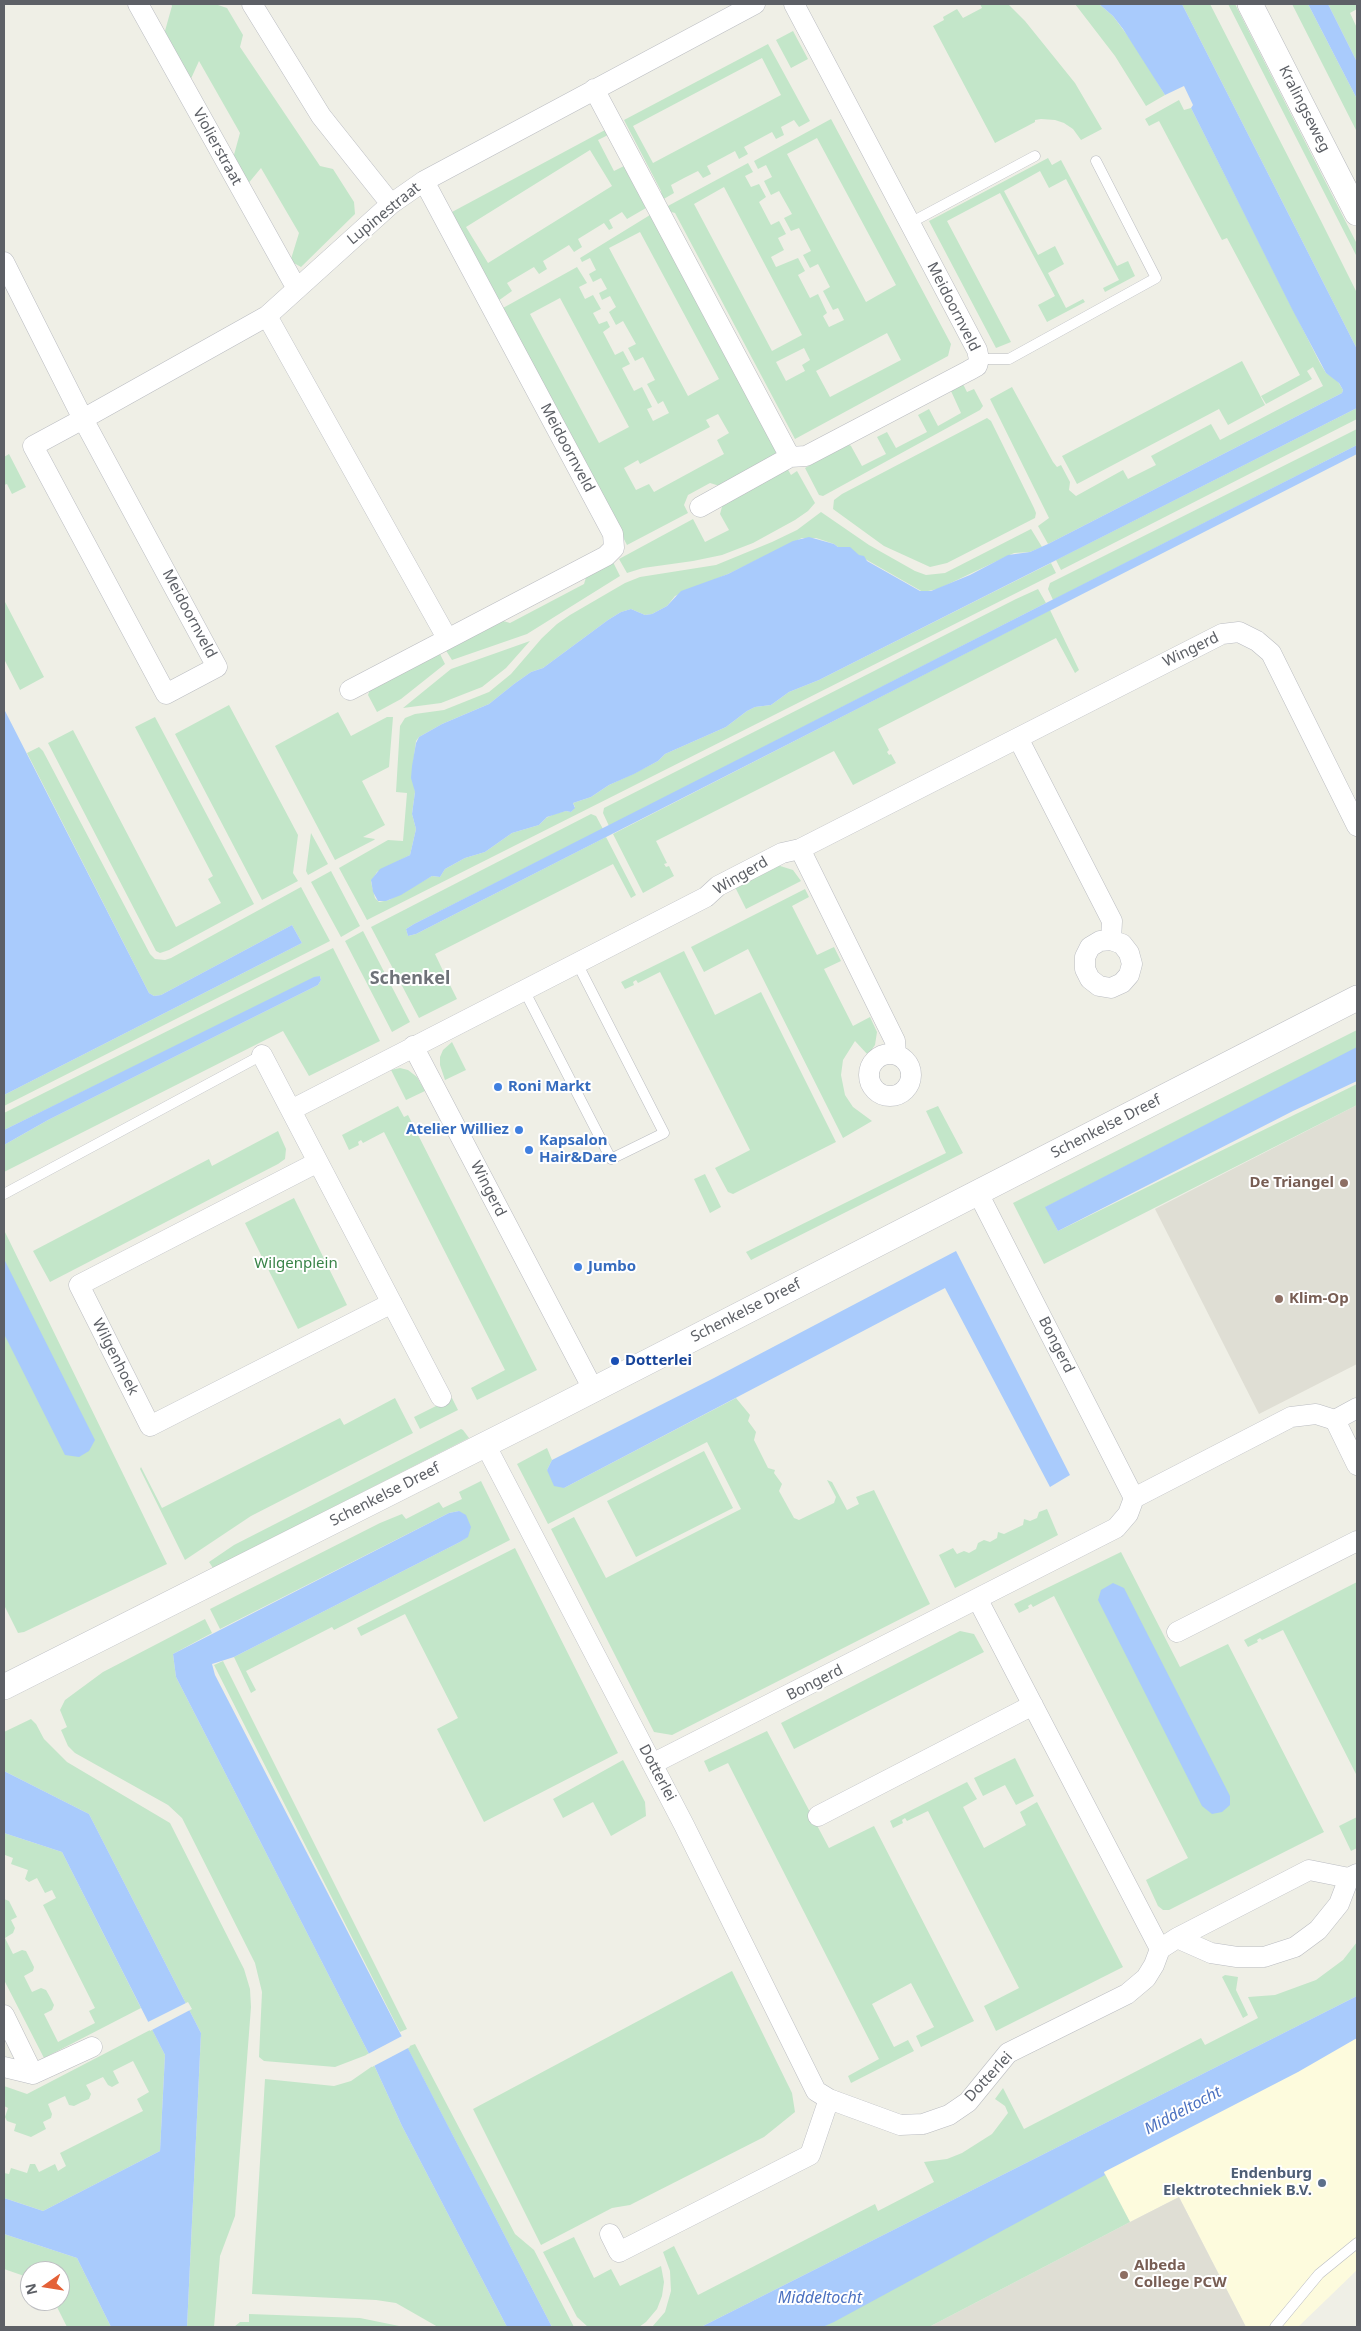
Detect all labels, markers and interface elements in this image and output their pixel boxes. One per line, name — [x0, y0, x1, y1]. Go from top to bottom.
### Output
street label: Kralingseweg — [1274, 63, 1334, 155]
street label: Violierstraat — [189, 105, 245, 189]
street label: Lupinestraat — [344, 179, 424, 249]
street label: Meidoornveld — [923, 259, 983, 355]
street label: Meidoornveld — [536, 401, 598, 495]
street label: Meidoornveld — [158, 567, 220, 661]
street label: Wingerd — [1160, 629, 1222, 671]
street label: Wingerd — [711, 853, 771, 899]
district label: Schenkel — [370, 968, 450, 990]
place label: Roni Markt — [508, 1078, 591, 1096]
marker: Roni Markt — [492, 1081, 504, 1093]
street label: Schenkelse Dreef — [1048, 1091, 1164, 1163]
place label: Atelier Williez — [406, 1121, 509, 1139]
marker: Atelier Williez — [513, 1124, 525, 1136]
place label: Kapsalon Hair&Dare — [539, 1132, 617, 1167]
marker: Kapsalon Hair&Dare — [523, 1144, 535, 1156]
street label: Wingerd — [466, 1158, 510, 1220]
place label: De Triangel — [1249, 1174, 1334, 1192]
marker: De Triangel — [1338, 1177, 1350, 1189]
park label: Wilgenplein — [254, 1255, 338, 1273]
place label: Jumbo — [588, 1258, 636, 1276]
marker: Jumbo — [572, 1261, 584, 1273]
street label: Schenkelse Dreef — [688, 1275, 804, 1347]
place label: Klim-Op — [1289, 1290, 1349, 1308]
marker: Klim-Op — [1273, 1293, 1285, 1305]
street label: Bongerd — [1034, 1314, 1078, 1376]
street label: Wilgenhoek — [88, 1316, 142, 1398]
place label: Dotterlei — [625, 1352, 692, 1370]
marker: Dotterlei — [609, 1355, 621, 1367]
street label: Schenkelse Dreef — [327, 1459, 443, 1531]
street label: Bongerd — [784, 1661, 846, 1705]
street label: Dotterlei — [635, 1742, 679, 1804]
street label: Dotterlei — [961, 2048, 1017, 2106]
water label: Middeltocht — [1141, 2083, 1225, 2139]
place label: Endenburg Elektrotechniek B.V. — [1163, 2165, 1312, 2200]
marker: Endenburg Elektrotechniek B.V. — [1316, 2177, 1328, 2189]
place label: Albeda College PCW — [1134, 2257, 1227, 2292]
north arrow — [20, 2261, 70, 2311]
marker: Albeda College PCW — [1118, 2269, 1130, 2281]
text: N — [20, 2282, 41, 2297]
water label: Middeltocht — [778, 2288, 862, 2308]

